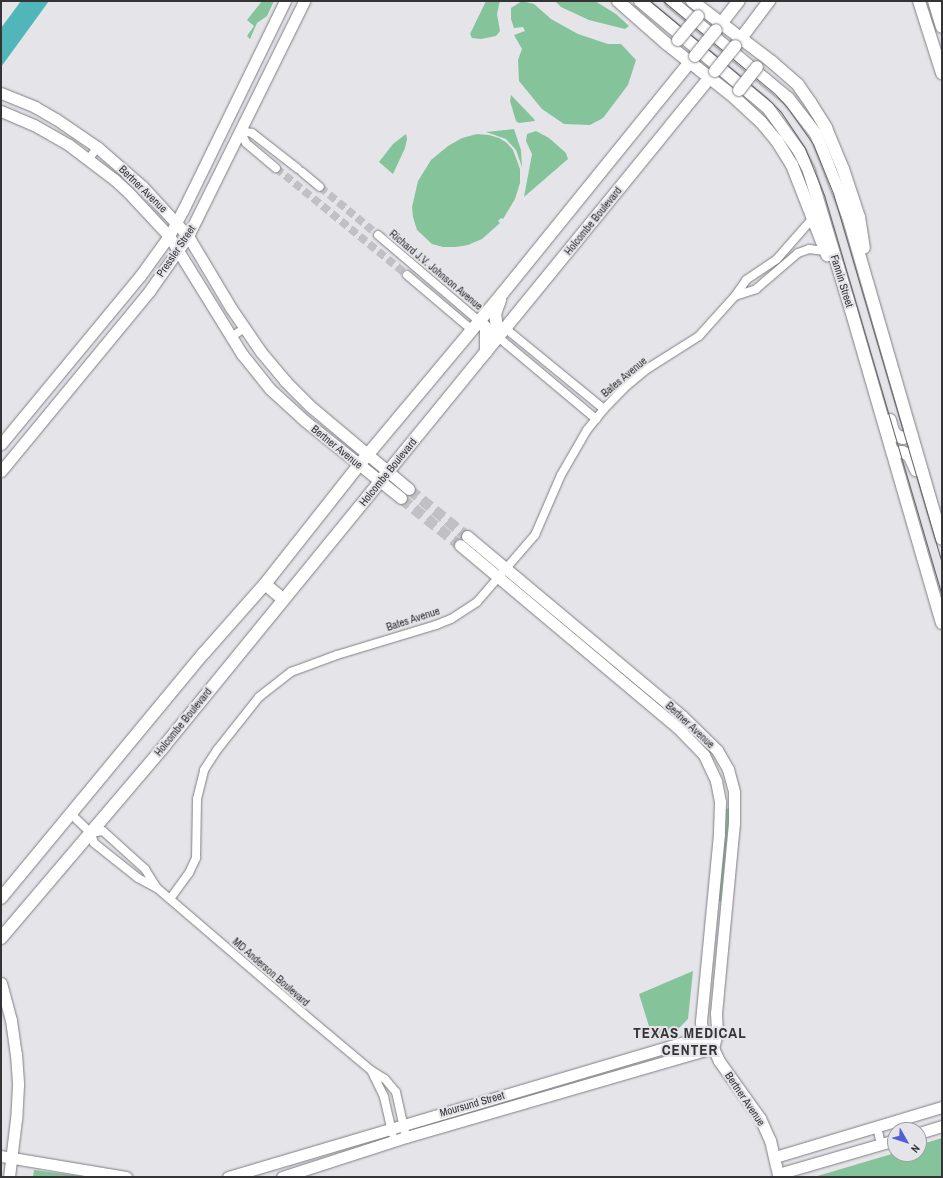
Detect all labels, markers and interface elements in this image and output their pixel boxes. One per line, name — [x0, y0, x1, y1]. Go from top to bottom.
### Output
street label: Bertner Avenue — [116, 163, 170, 215]
street label: Holcombe Boulevard — [562, 184, 624, 258]
street label: Pressler Street — [154, 223, 198, 279]
street label: Richard J.V. Johnson Avenue — [386, 227, 486, 313]
street label: Fannin Street — [828, 253, 856, 309]
street label: Bates Avenue — [598, 354, 650, 400]
street label: Bertner Avenue — [309, 422, 365, 472]
street label: Holcombe Boulevard — [357, 435, 419, 509]
street label: Bates Avenue — [384, 604, 442, 634]
street label: Holcombe Boulevard — [152, 685, 214, 759]
street label: Bertner Avenue — [663, 699, 717, 751]
street label: MD Anderson Boulevard — [230, 935, 312, 1009]
district label: TEXAS MEDICAL CENTER — [633, 1023, 747, 1058]
street label: Bertner Avenue — [722, 1069, 768, 1129]
street label: Moursund Street — [438, 1088, 506, 1120]
north arrow — [887, 1122, 927, 1162]
text: N — [908, 1142, 923, 1156]

